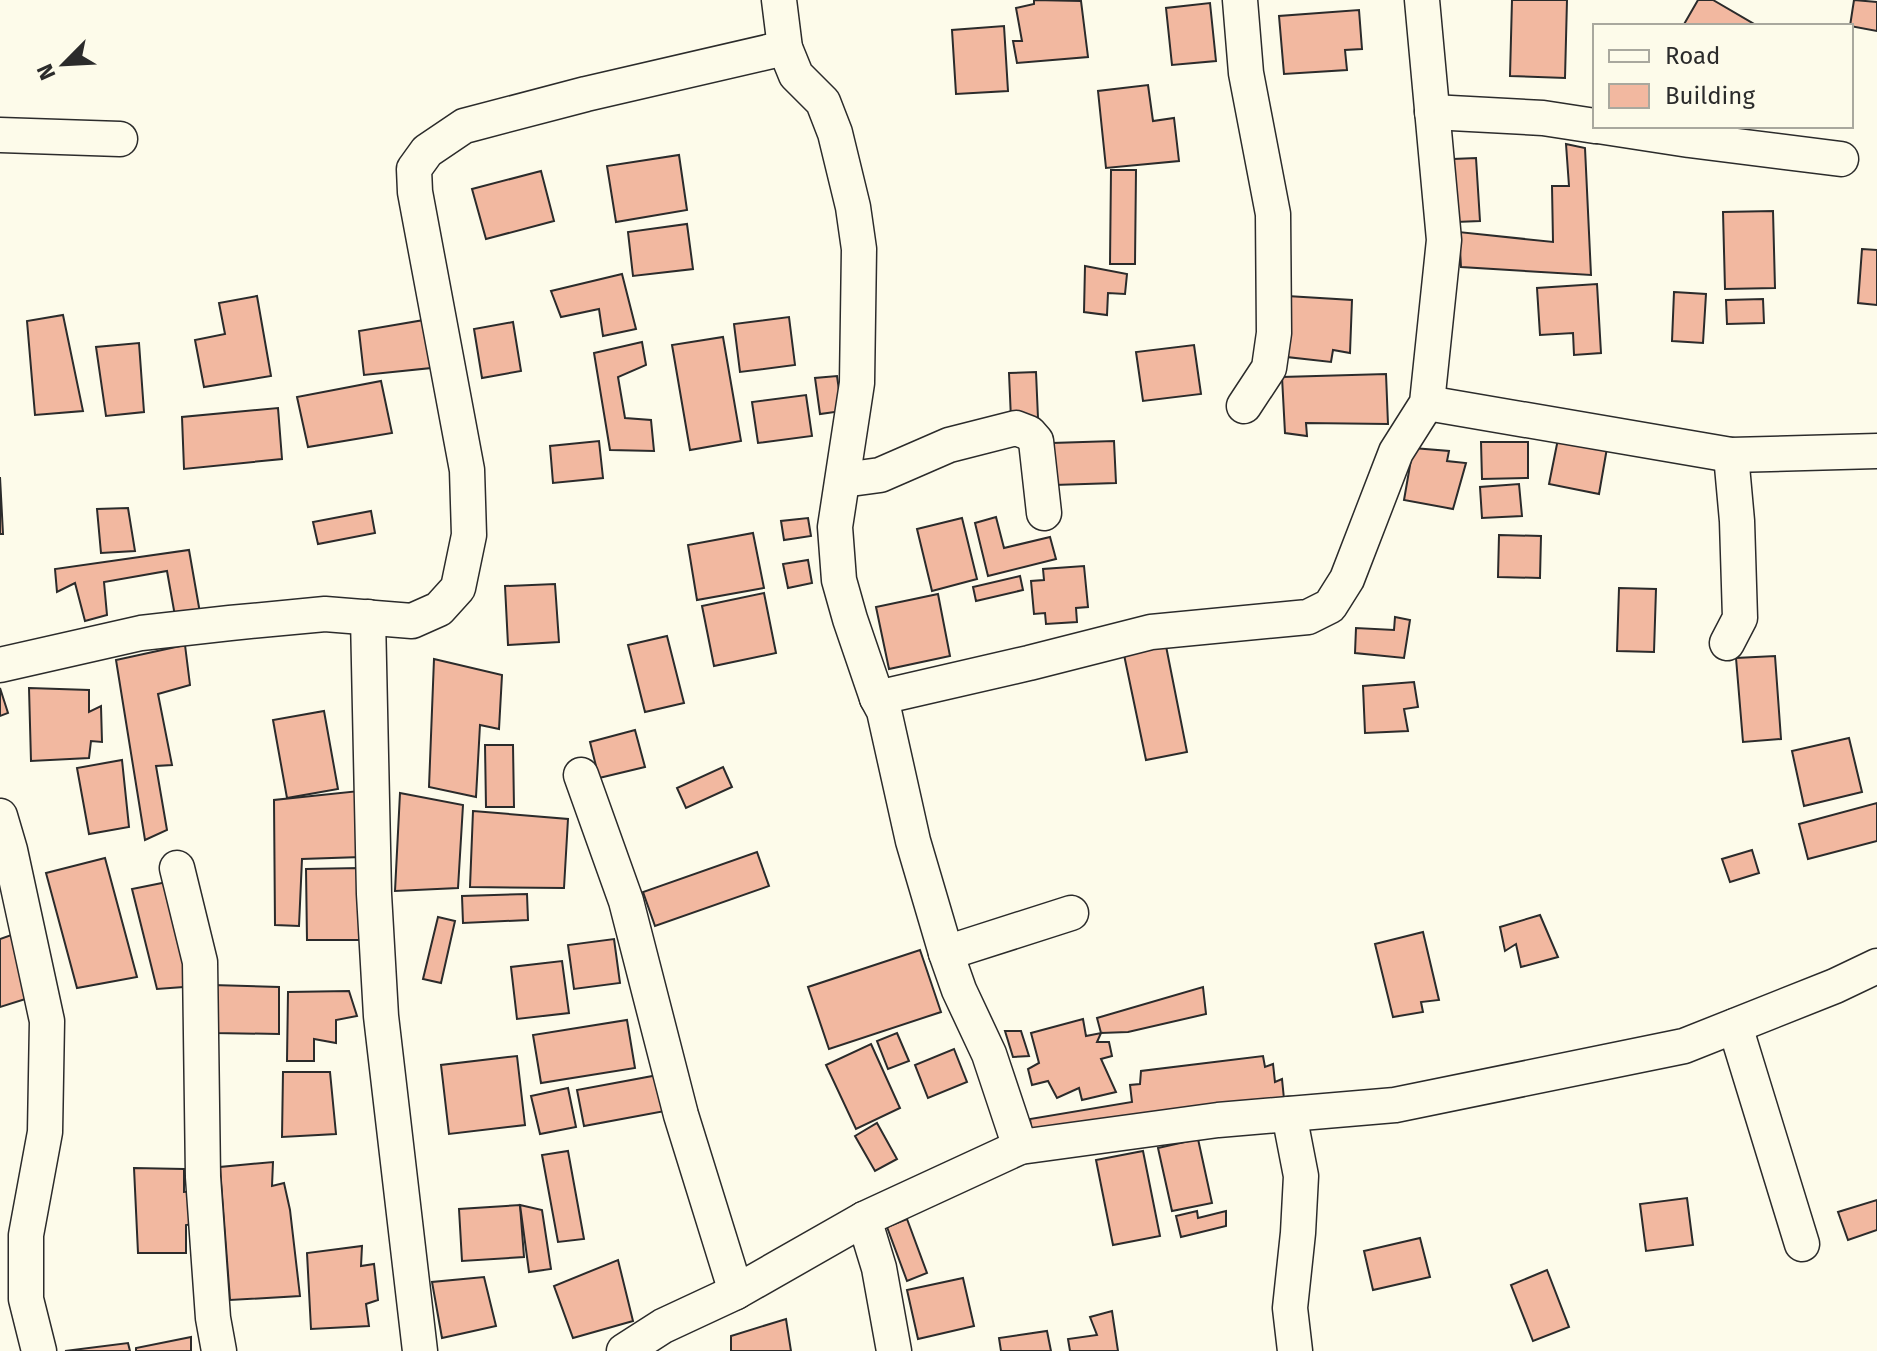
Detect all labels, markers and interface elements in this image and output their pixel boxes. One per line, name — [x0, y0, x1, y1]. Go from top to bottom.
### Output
north arrow — [24, 24, 104, 104]
legend — [1593, 24, 1853, 128]
text: Road — [1665, 42, 1720, 70]
text: N — [31, 60, 61, 84]
text: Building — [1665, 82, 1755, 110]

